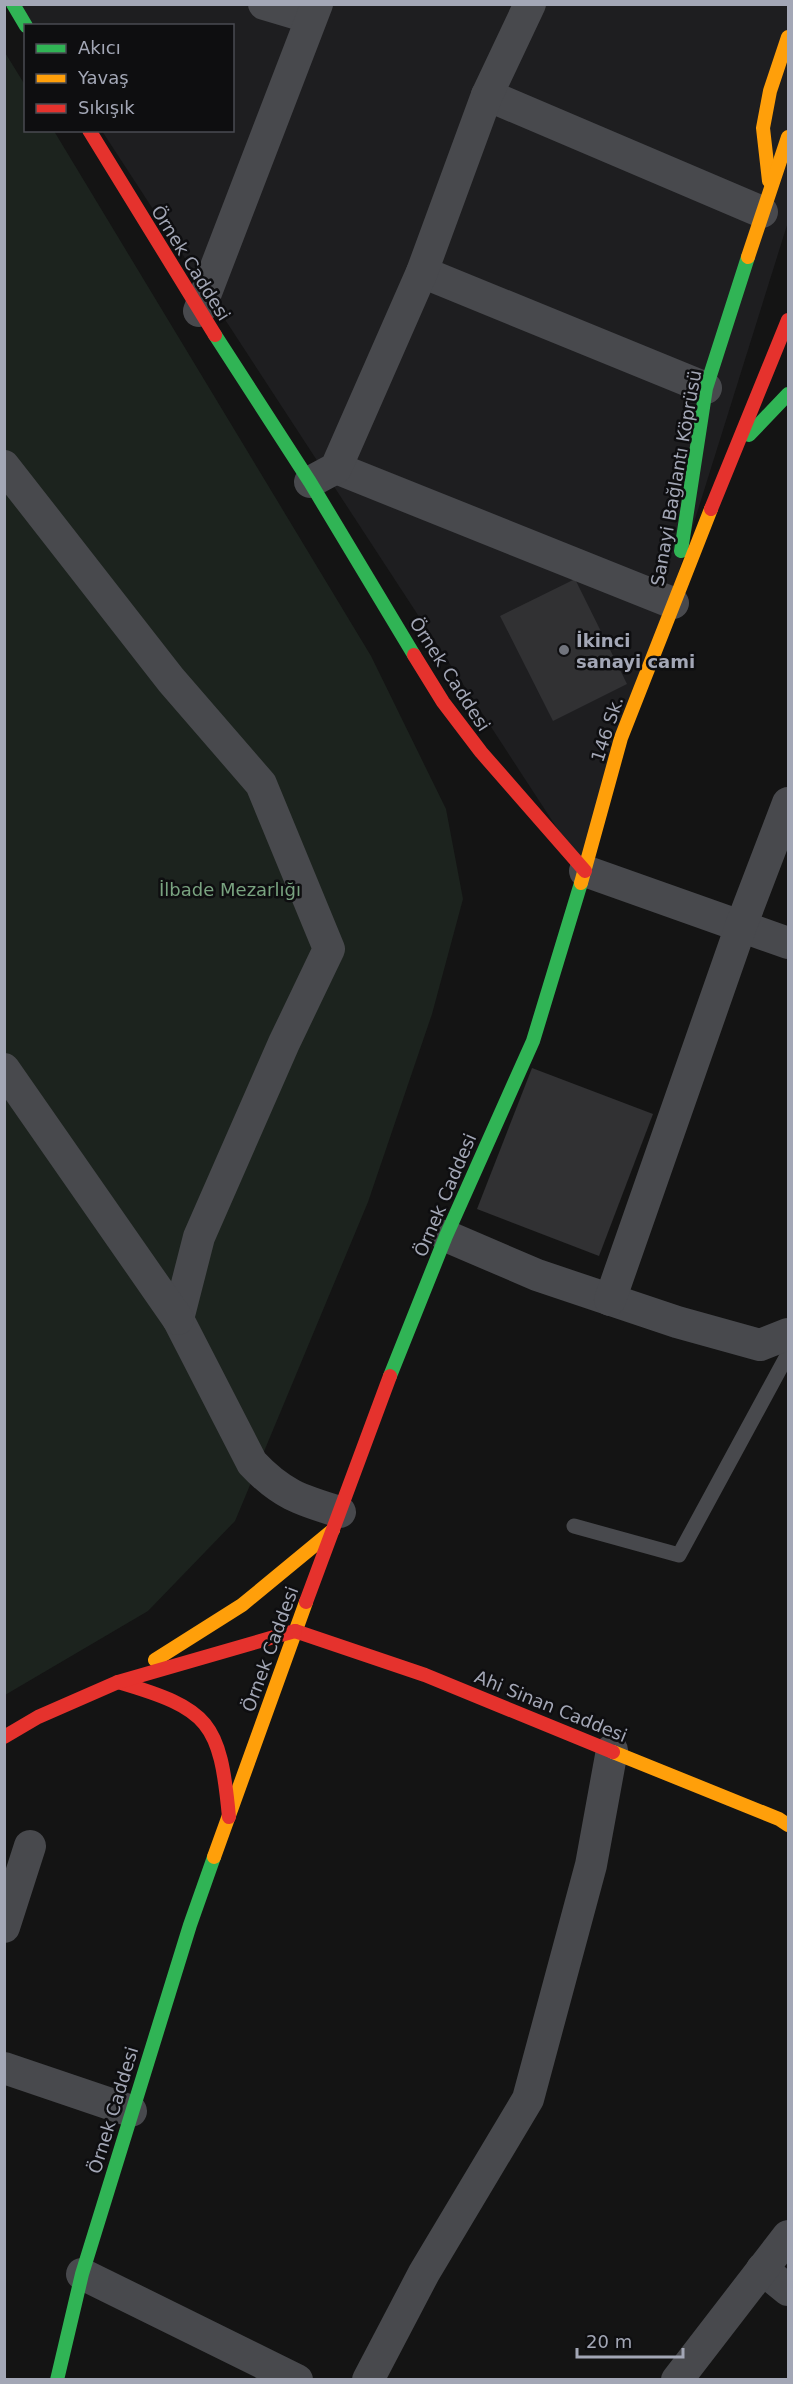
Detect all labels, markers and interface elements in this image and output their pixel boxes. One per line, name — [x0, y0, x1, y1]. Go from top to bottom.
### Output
legend — [24, 24, 234, 132]
text: Akıcı — [78, 37, 121, 58]
text: Yavaş — [77, 67, 129, 88]
text: Sıkışık — [78, 97, 135, 118]
street label: Örnek Caddesi — [147, 202, 235, 324]
street label: Sanayi Bağlantı Köprüsü — [647, 368, 705, 588]
street label: Örnek Caddesi — [405, 613, 495, 735]
place label: İkinci sanayi cami — [576, 630, 695, 672]
marker: İkinci sanayi cami — [557, 643, 571, 657]
street label: 146 Sk. — [587, 694, 627, 764]
park label: İlbade Mezarlığı — [159, 879, 301, 900]
street label: Örnek Caddesi — [410, 1130, 480, 1260]
street label: Örnek Caddesi — [238, 1583, 302, 1715]
street label: Ahi Sinan Caddesi — [472, 1666, 630, 1746]
street label: Örnek Caddesi — [84, 2044, 142, 2176]
scale bar — [577, 2321, 684, 2359]
text: 20 m — [586, 2331, 632, 2352]

